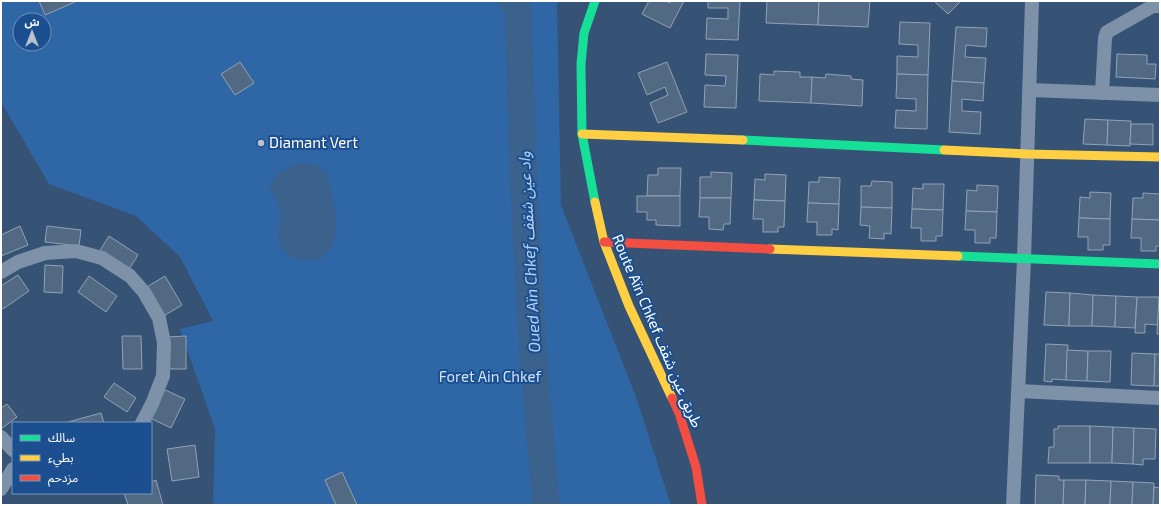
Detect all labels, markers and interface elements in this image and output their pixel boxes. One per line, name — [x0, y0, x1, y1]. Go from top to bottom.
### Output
north arrow — [12, 12, 52, 52]
text: ش — [24, 15, 40, 29]
place label: Diamant Vert — [269, 133, 358, 151]
marker: Diamant Vert — [256, 138, 266, 148]
water label: Oued Aïn Chkef واد عين شقف — [514, 151, 544, 353]
street label: Route Aïn Chkef طريق عين شقف — [607, 231, 707, 431]
park label: Foret Ain Chkef — [439, 367, 542, 385]
legend — [12, 422, 152, 494]
text: سالك — [48, 430, 75, 444]
text: بطيء — [48, 450, 74, 468]
text: مزدحم — [48, 470, 78, 487]

